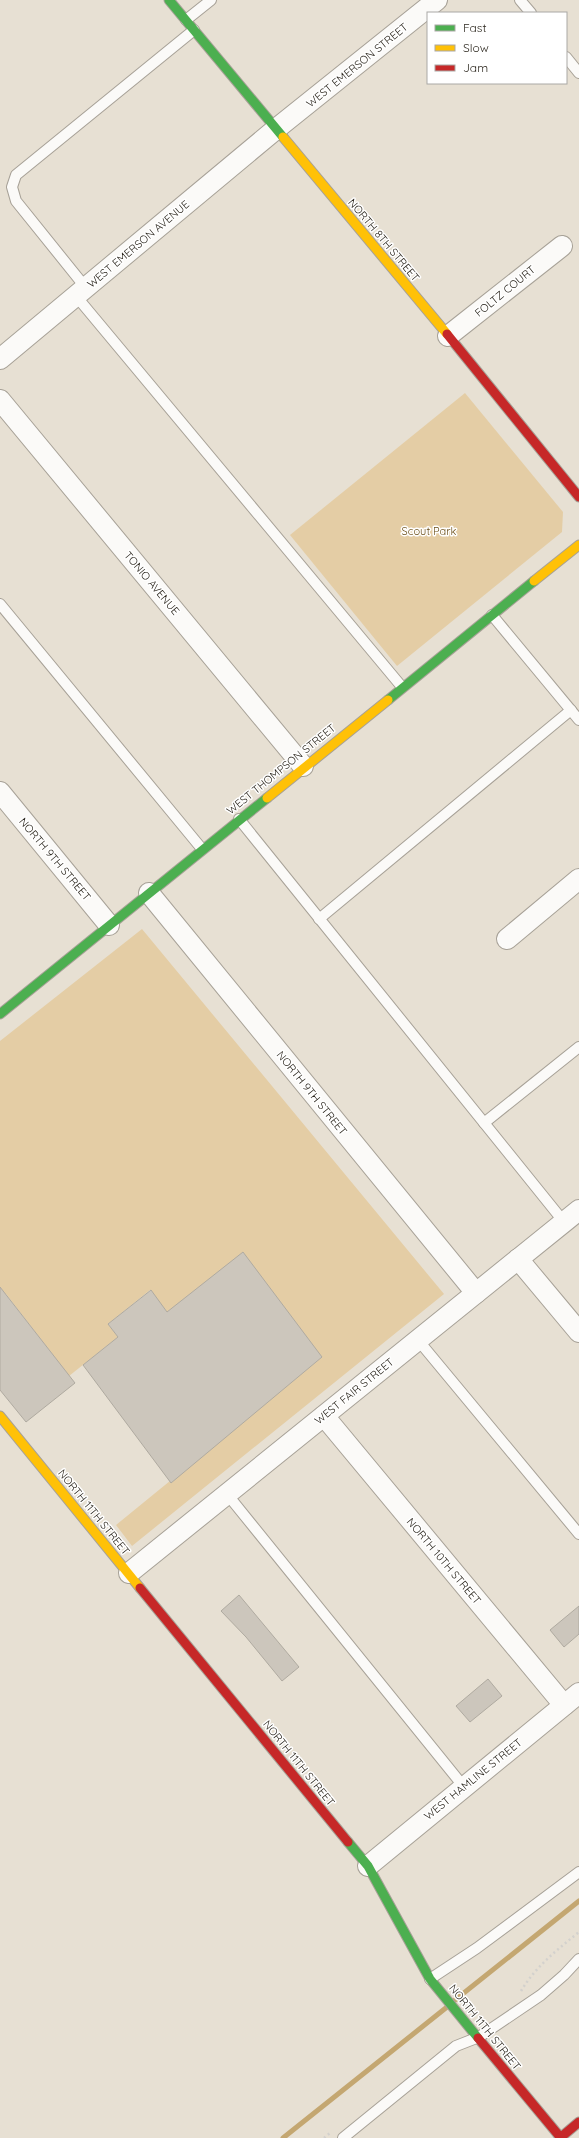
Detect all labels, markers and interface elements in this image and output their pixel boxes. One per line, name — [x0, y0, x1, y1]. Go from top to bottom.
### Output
legend — [427, 12, 567, 84]
street label: WEST EMERSON STREET — [303, 19, 411, 110]
text: Fast — [463, 20, 487, 35]
text: Slow — [463, 40, 489, 55]
text: Jam — [463, 60, 488, 75]
street label: NORTH 8TH STREET — [345, 196, 423, 285]
street label: WEST EMERSON AVENUE — [84, 197, 192, 291]
street label: FOLTZ COURT — [472, 262, 538, 320]
park label: Scout Park — [402, 524, 457, 538]
street label: TONIO AVENUE — [121, 548, 183, 618]
street label: WEST THOMPSON STREET — [224, 720, 339, 817]
street label: NORTH 9TH STREET — [16, 815, 94, 904]
street label: NORTH 9TH STREET — [274, 1048, 350, 1138]
street label: WEST FAIR STREET — [311, 1354, 397, 1427]
street label: NORTH 11TH STREET — [55, 1466, 133, 1558]
street label: NORTH 10TH STREET — [404, 1515, 484, 1607]
street label: NORTH 11TH STREET — [260, 1717, 338, 1809]
street label: WEST HAMLINE STREET — [421, 1735, 525, 1823]
street label: NORTH 11TH STREET — [446, 1981, 524, 2073]

